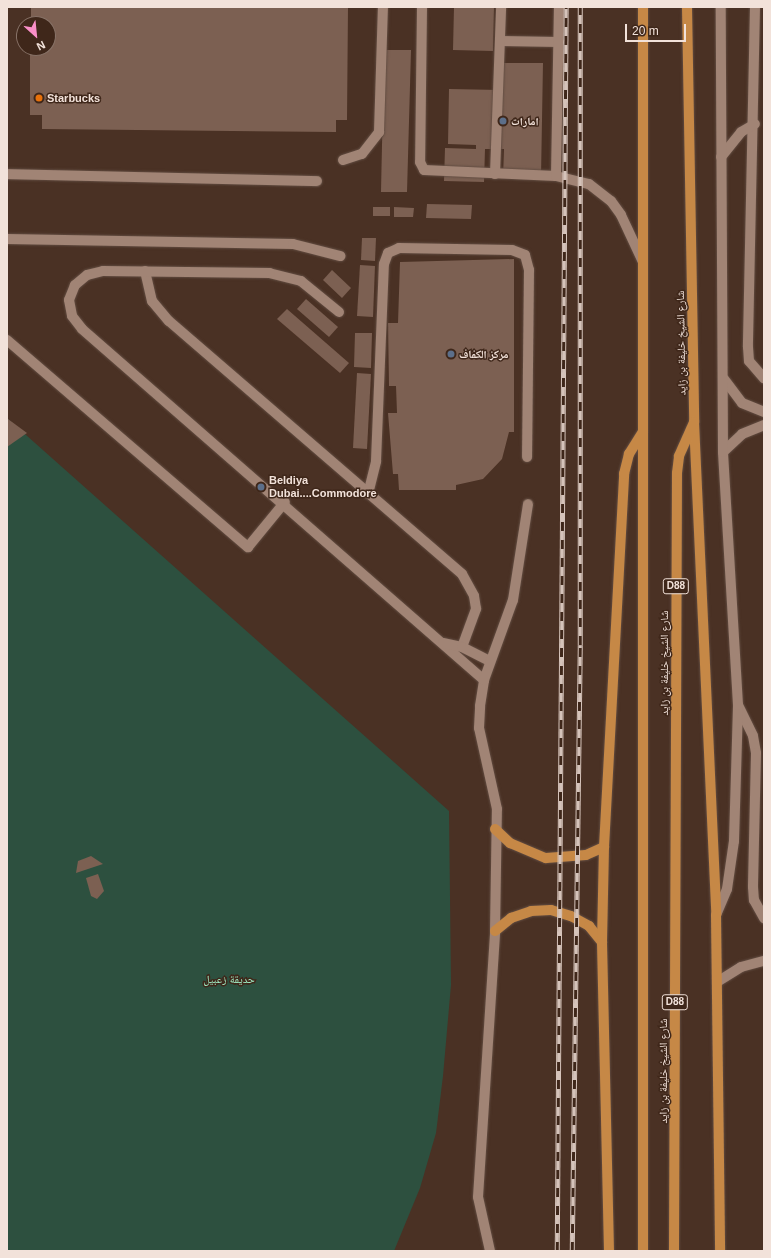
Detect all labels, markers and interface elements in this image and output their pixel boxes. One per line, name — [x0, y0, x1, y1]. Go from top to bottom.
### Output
north arrow — [16, 16, 56, 56]
scale bar — [627, 16, 688, 42]
text: 20 m — [632, 24, 659, 38]
text: N — [35, 39, 47, 53]
place label: Starbucks — [47, 91, 100, 105]
marker: Starbucks — [34, 93, 44, 103]
place label: امارات — [511, 114, 539, 128]
marker: امارات — [498, 116, 508, 126]
street label: شارع الشيخ خليفة بن زايد — [673, 290, 689, 396]
place label: مركز الكفاف — [459, 347, 508, 361]
marker: مركز الكفاف — [446, 349, 456, 359]
place label: Beldiya Dubai....Commodore — [269, 474, 377, 500]
marker: Beldiya Dubai....Commodore — [256, 482, 266, 492]
road number: D88 — [662, 578, 690, 594]
street label: شارع الشيخ خليفة بن زايد — [657, 611, 671, 715]
park label: حديقة زعبيل — [203, 972, 255, 986]
road number: D88 — [661, 994, 689, 1010]
street label: شارع الشيخ خليفة بن زايد — [656, 1019, 670, 1123]

